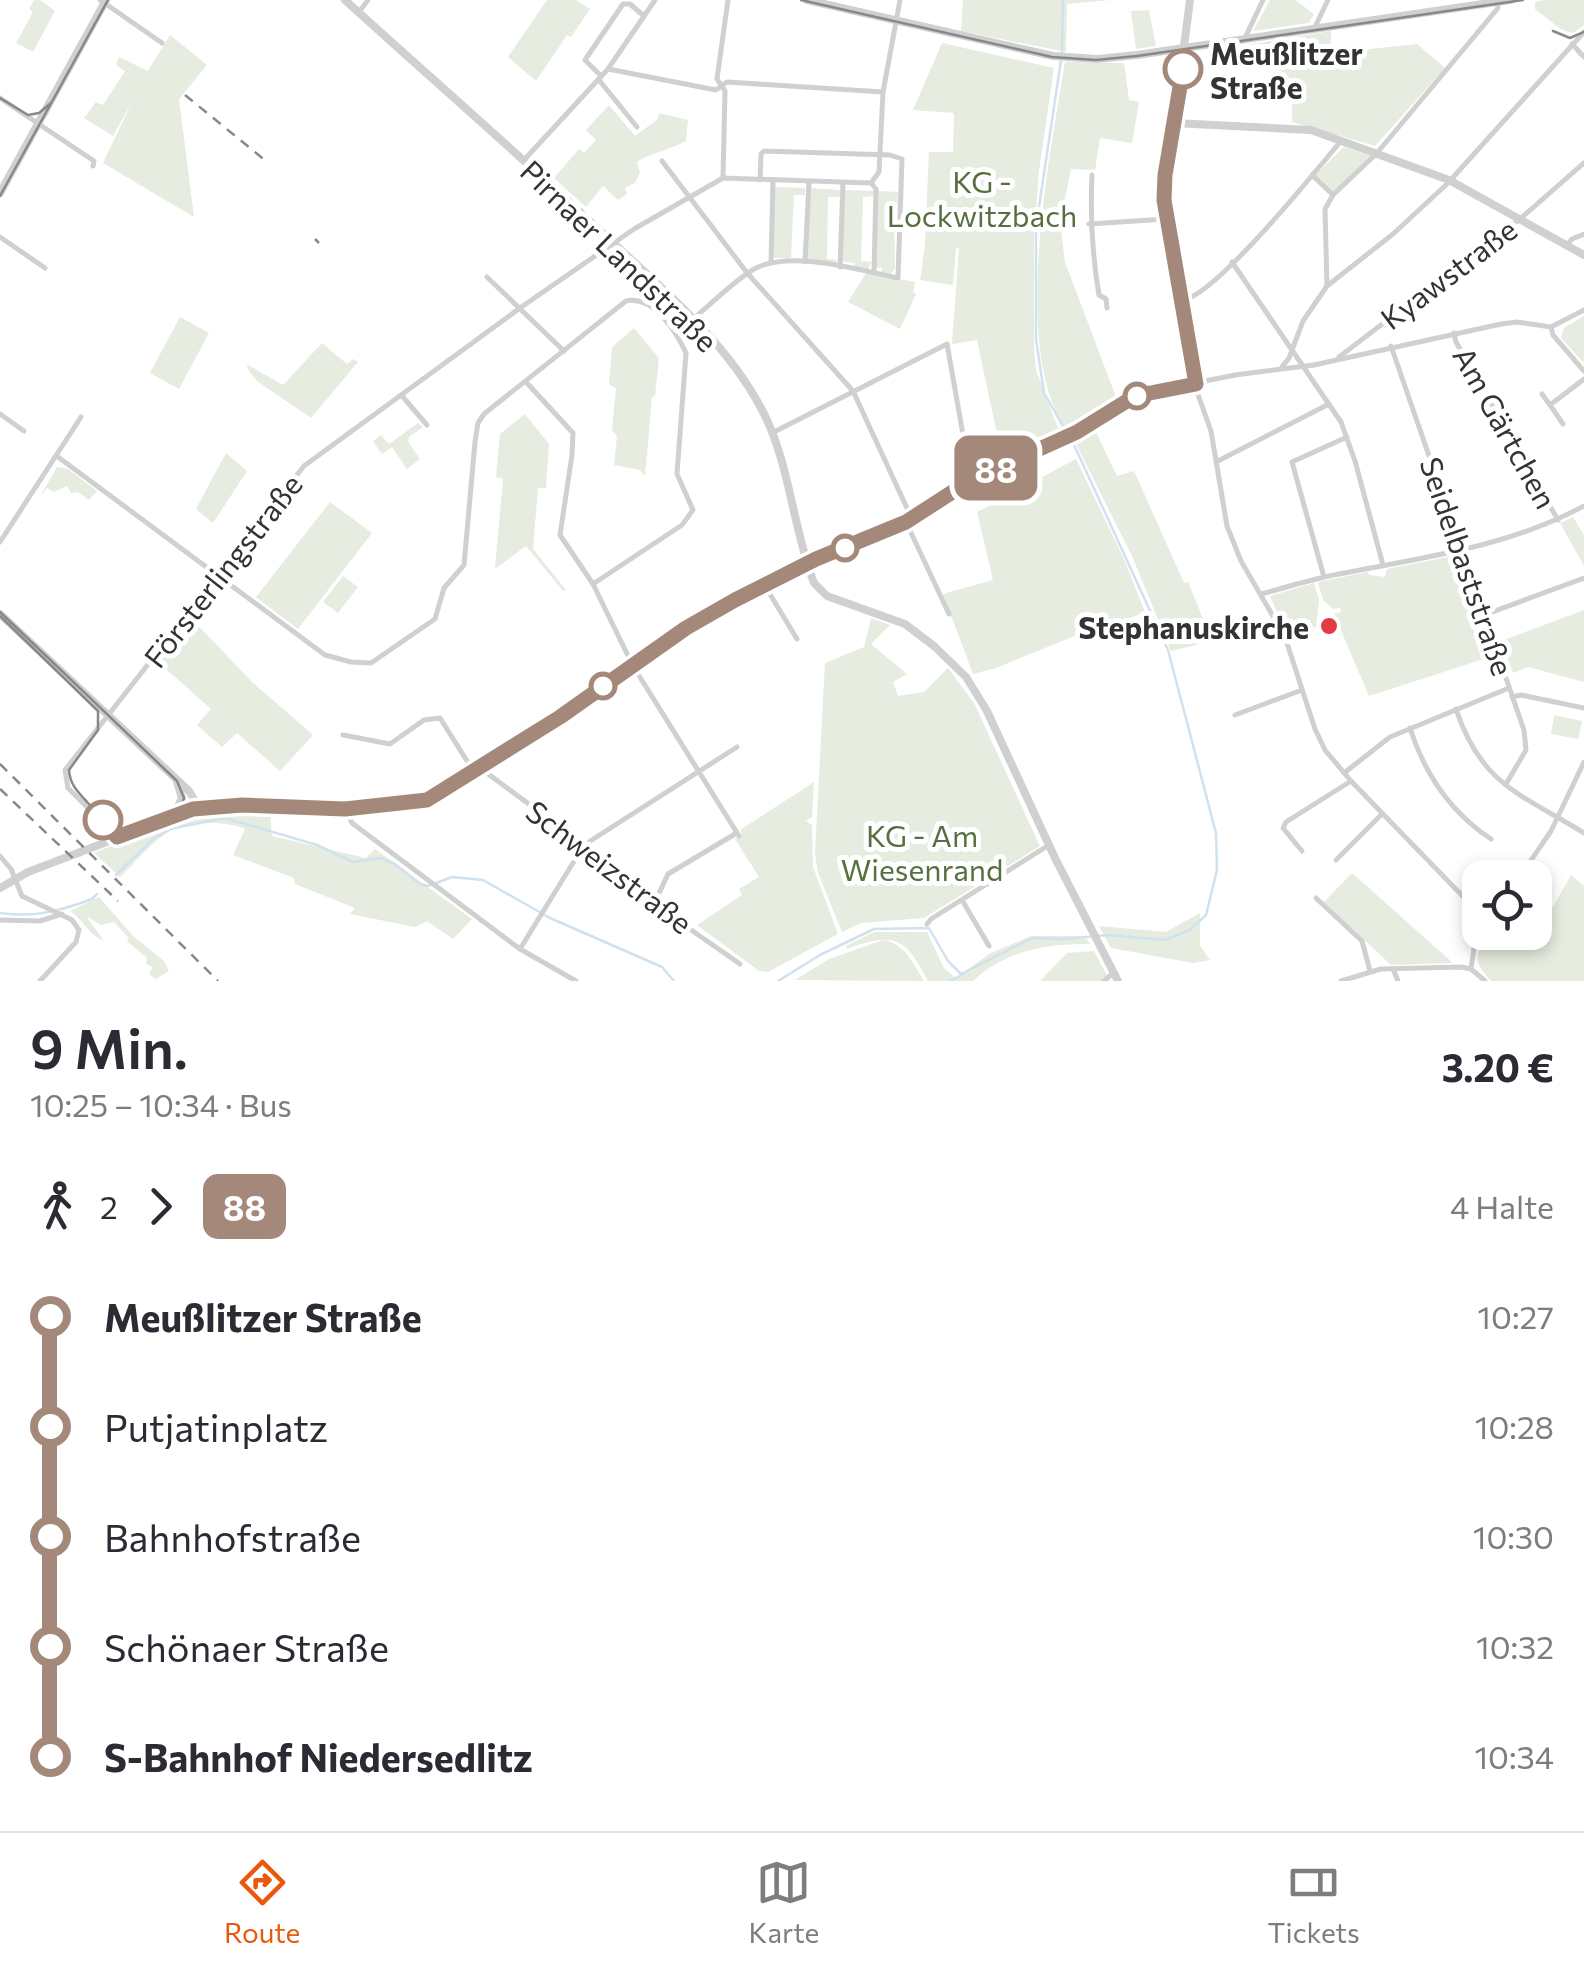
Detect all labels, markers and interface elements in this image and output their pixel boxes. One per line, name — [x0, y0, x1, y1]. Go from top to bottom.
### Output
place label: Meußlitzer Straße — [1210, 34, 1363, 105]
marker: Meußlitzer Straße — [1164, 50, 1202, 88]
street label: Pirnaer Landstraße — [514, 152, 726, 358]
park label: KG - Lockwitzbach — [887, 162, 1077, 233]
street label: Kyawstraße — [1373, 210, 1523, 336]
street label: Am Gärtchen — [1446, 340, 1566, 514]
unlabelled marker — [1124, 383, 1150, 409]
line badge: 88 — [951, 436, 1041, 500]
text: 88 — [974, 447, 1018, 490]
street label: Seidelbaststraße — [1413, 452, 1523, 680]
street label: Försterlingstraße — [135, 466, 309, 674]
unlabelled marker — [832, 535, 858, 561]
place label: Stephanuskirche — [1078, 608, 1309, 645]
marker: Stephanuskirche — [1318, 615, 1340, 637]
unlabelled marker — [590, 673, 616, 699]
street label: Schweizstraße — [520, 792, 700, 940]
unlabelled marker — [84, 801, 122, 839]
park label: KG - Am Wiesenrand — [841, 816, 1003, 887]
map controls — [1462, 860, 1552, 950]
button: locate — [1462, 860, 1552, 950]
text: 9 Min. — [30, 1013, 188, 1080]
text: 3.20 € — [1442, 1043, 1554, 1090]
text: 10:25 – 10:34 · Bus — [30, 1084, 292, 1124]
icon: walk — [30, 1179, 85, 1234]
icon: forward — [133, 1179, 188, 1234]
text: 88 — [223, 1185, 266, 1228]
text: 2 — [100, 1186, 118, 1226]
text: 4 Halte — [1450, 1186, 1554, 1226]
text: Meußlitzer Straße — [104, 1293, 422, 1340]
text: 10:27 — [1477, 1296, 1554, 1336]
text: Putjatinplatz — [104, 1403, 328, 1450]
text: 10:28 — [1475, 1406, 1554, 1446]
text: Bahnhofstraße — [104, 1513, 361, 1560]
text: 10:30 — [1473, 1516, 1554, 1556]
text: Schönaer Straße — [104, 1623, 389, 1670]
text: 10:32 — [1476, 1626, 1554, 1666]
text: S-Bahnhof Niedersedlitz — [104, 1733, 533, 1780]
text: 10:34 — [1474, 1736, 1554, 1776]
tab: Route — [224, 1855, 300, 1949]
tab: Karte — [749, 1855, 819, 1949]
tab: Tickets — [1268, 1855, 1360, 1949]

